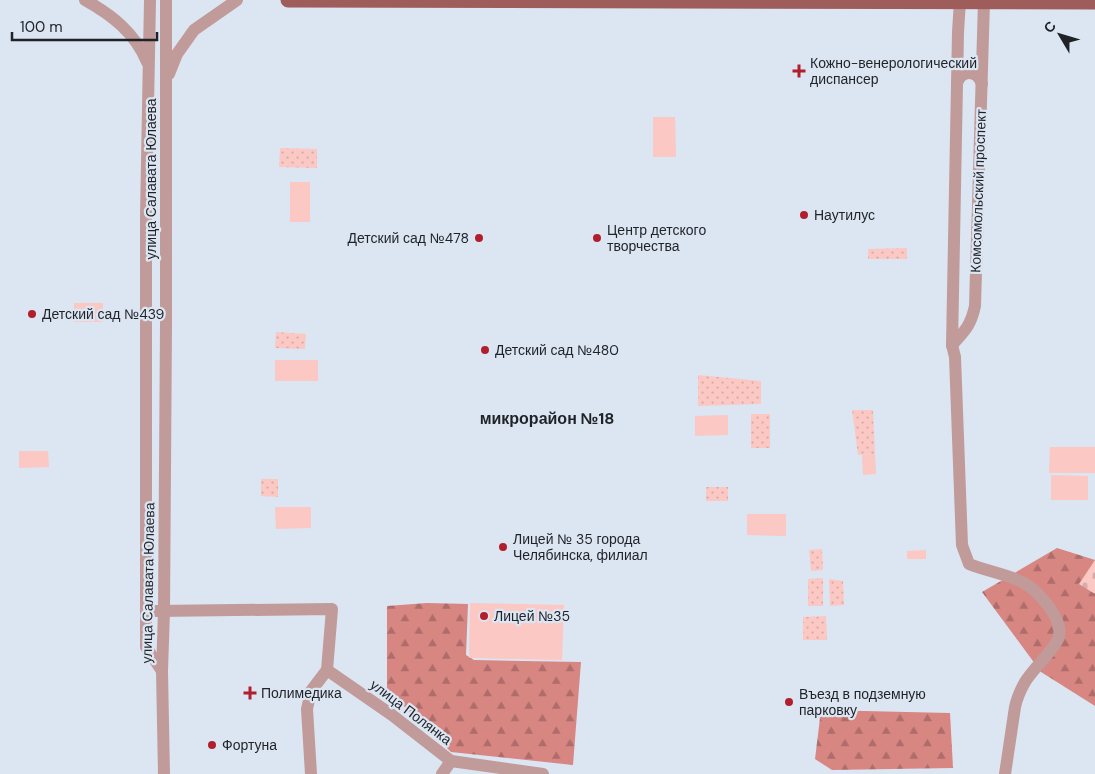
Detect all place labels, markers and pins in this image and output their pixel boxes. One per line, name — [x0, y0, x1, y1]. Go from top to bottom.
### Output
place label: Кожно-венерологический диспансер — [810, 54, 977, 88]
marker: Кожно-венерологический диспансер — [792, 64, 806, 78]
place label: Наутилус — [814, 206, 875, 224]
marker: Наутилус — [798, 209, 810, 221]
place label: Центр детского творчества — [607, 221, 706, 255]
place label: Детский сад №478 — [348, 229, 469, 247]
marker: Детский сад №478 — [473, 232, 485, 244]
marker: Центр детского творчества — [591, 232, 603, 244]
place label: Детский сад №439 — [42, 305, 165, 323]
marker: Детский сад №439 — [26, 308, 38, 320]
place label: Детский сад №480 — [495, 341, 619, 359]
marker: Детский сад №480 — [479, 344, 491, 356]
place label: Лицей № 35 города Челябинска, филиал — [513, 530, 648, 564]
marker: Лицей № 35 города Челябинска, филиал — [497, 541, 509, 553]
place label: Лицей №35 — [494, 607, 570, 625]
marker: Лицей №35 — [478, 610, 490, 622]
place label: Полимедика — [261, 684, 342, 702]
place label: Въезд в подземную парковку — [799, 685, 926, 719]
marker: Полимедика — [243, 686, 257, 700]
marker: Въезд в подземную парковку — [783, 696, 795, 708]
place label: Фортуна — [222, 736, 277, 754]
marker: Фортуна — [206, 739, 218, 751]

